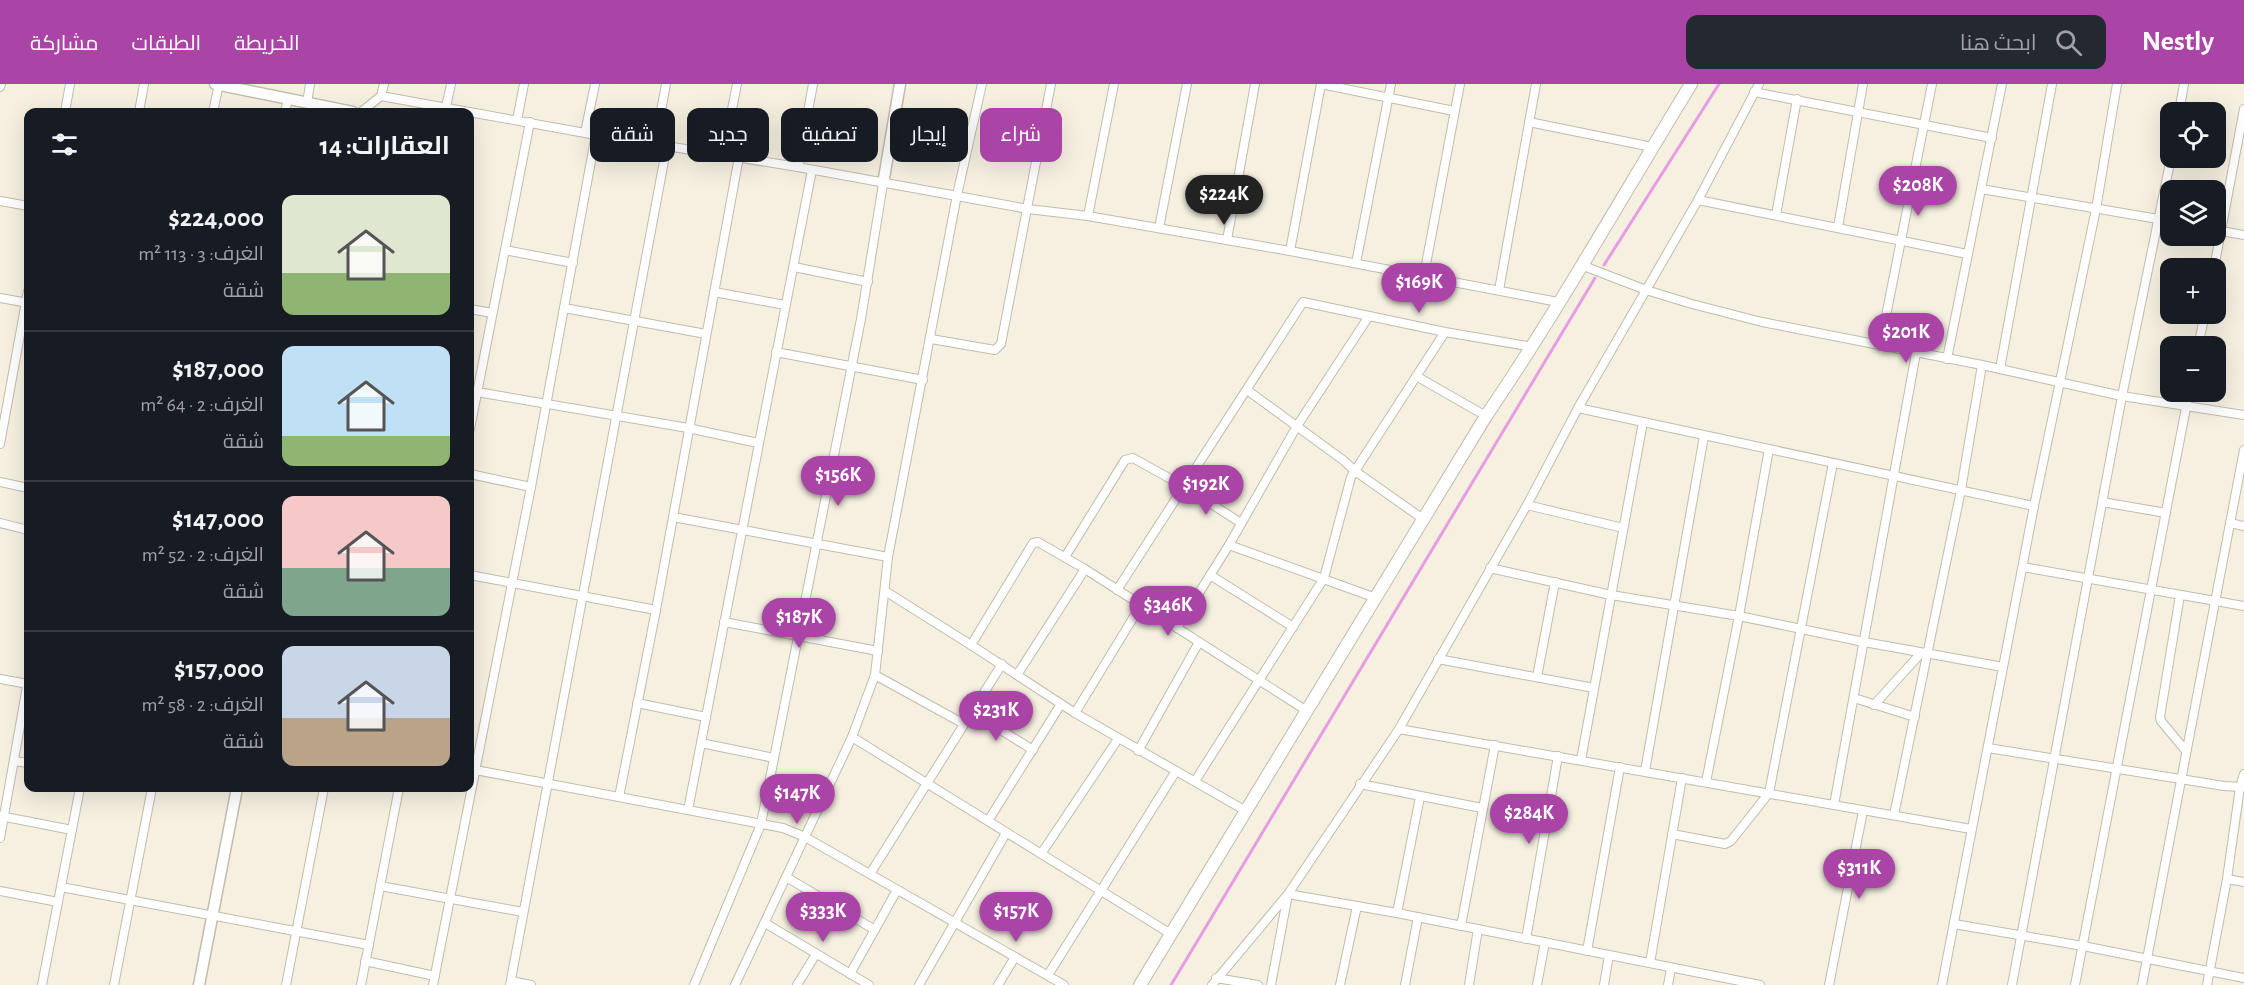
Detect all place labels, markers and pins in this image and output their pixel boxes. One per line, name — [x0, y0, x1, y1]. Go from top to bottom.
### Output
pin: $208K — [1876, 166, 1960, 217]
pin: $224K — [1182, 175, 1266, 226]
pin: $169K — [1377, 263, 1461, 314]
pin: $201K — [1864, 313, 1948, 364]
pin: $156K — [796, 456, 880, 507]
pin: $192K — [1164, 465, 1248, 516]
pin: $346K — [1126, 586, 1210, 637]
pin: $187K — [757, 598, 841, 649]
pin: $231K — [954, 691, 1038, 742]
pin: $147K — [755, 774, 839, 825]
pin: $284K — [1487, 794, 1571, 845]
pin: $311K — [1817, 849, 1901, 900]
pin: $333K — [781, 892, 865, 943]
pin: $157K — [974, 892, 1058, 943]

